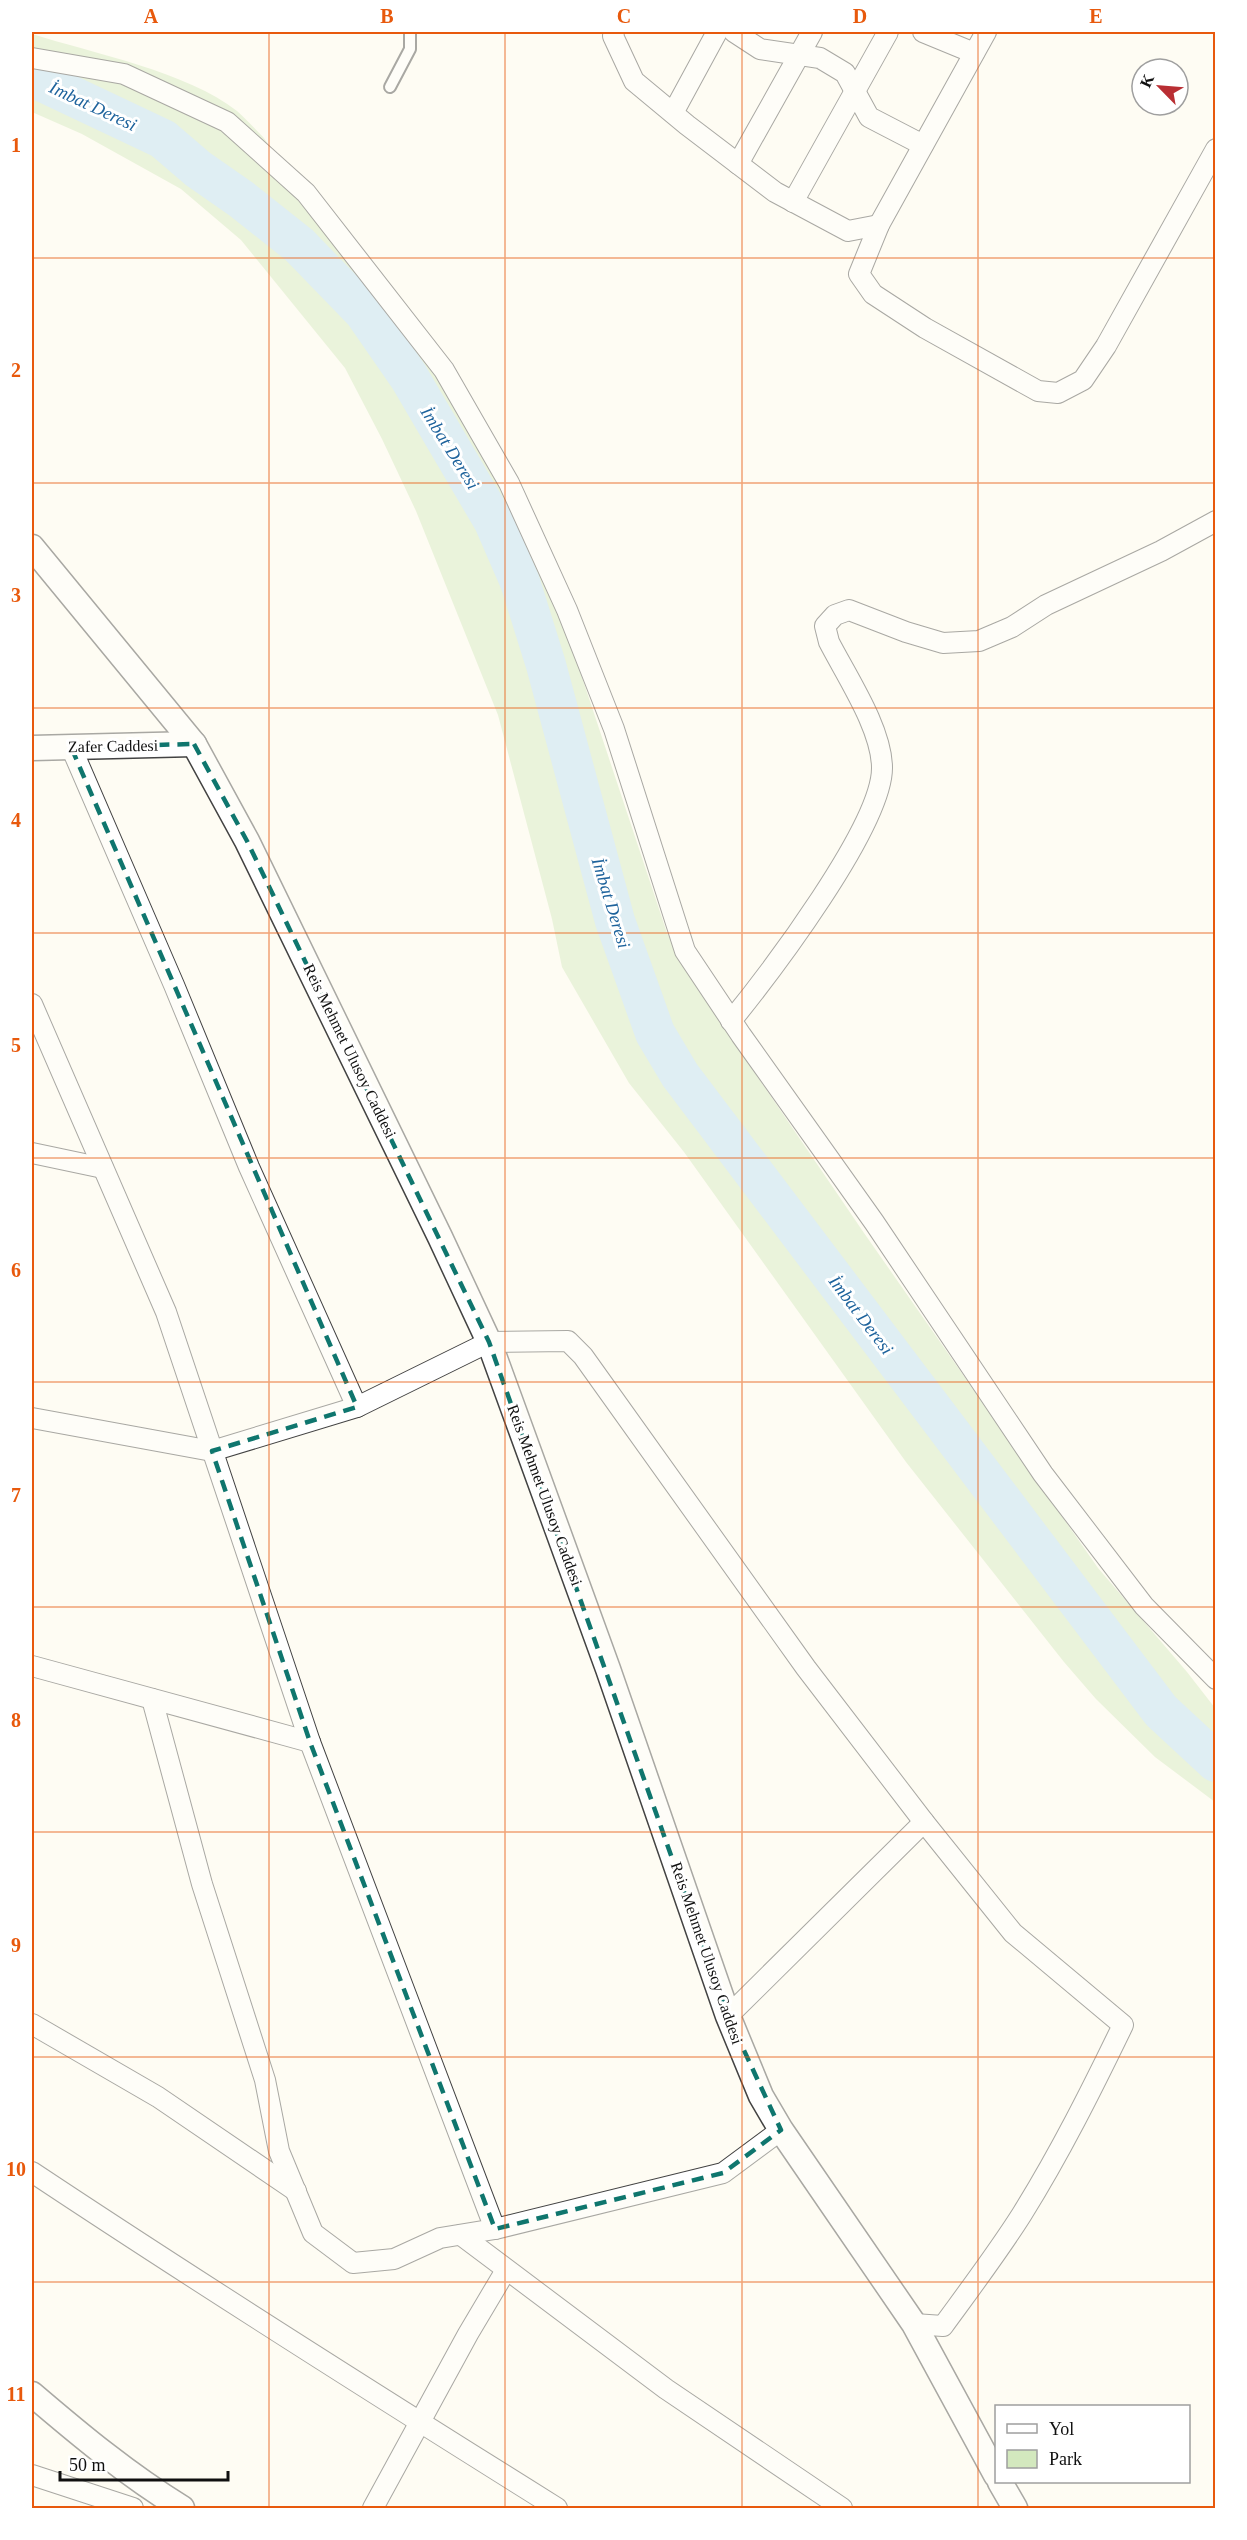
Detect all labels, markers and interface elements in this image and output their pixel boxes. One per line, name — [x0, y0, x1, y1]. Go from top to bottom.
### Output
text: A — [144, 5, 159, 27]
text: B — [380, 5, 394, 27]
text: C — [617, 5, 631, 27]
text: D — [853, 5, 867, 27]
text: E — [1089, 5, 1103, 27]
north arrow — [1130, 57, 1190, 117]
text: K — [1137, 71, 1157, 90]
water label: İmbat Deresi — [45, 77, 140, 135]
text: 1 — [11, 134, 21, 156]
text: 2 — [11, 359, 21, 381]
water label: İmbat Deresi — [416, 402, 483, 493]
text: 3 — [11, 584, 21, 606]
street label: Zafer Caddesi — [68, 737, 159, 755]
text: 4 — [11, 809, 21, 831]
water label: İmbat Deresi — [587, 854, 634, 951]
street label: Reis Mehmet Ulusoy Caddesi — [299, 961, 400, 1142]
text: 5 — [11, 1034, 21, 1056]
text: 6 — [11, 1259, 21, 1281]
water label: İmbat Deresi — [824, 1271, 897, 1358]
street label: Reis Mehmet Ulusoy Caddesi — [503, 1402, 586, 1589]
text: 7 — [11, 1484, 21, 1506]
text: 8 — [11, 1709, 21, 1731]
street label: Reis Mehmet Ulusoy Caddesi — [667, 1860, 746, 2047]
text: 9 — [11, 1934, 21, 1956]
text: 10 — [6, 2158, 26, 2180]
text: 11 — [7, 2383, 25, 2405]
legend — [995, 2405, 1190, 2483]
text: Yol — [1049, 2419, 1074, 2439]
scale bar — [60, 2444, 228, 2482]
text: Park — [1049, 2449, 1082, 2469]
text: 50 m — [69, 2455, 106, 2475]

